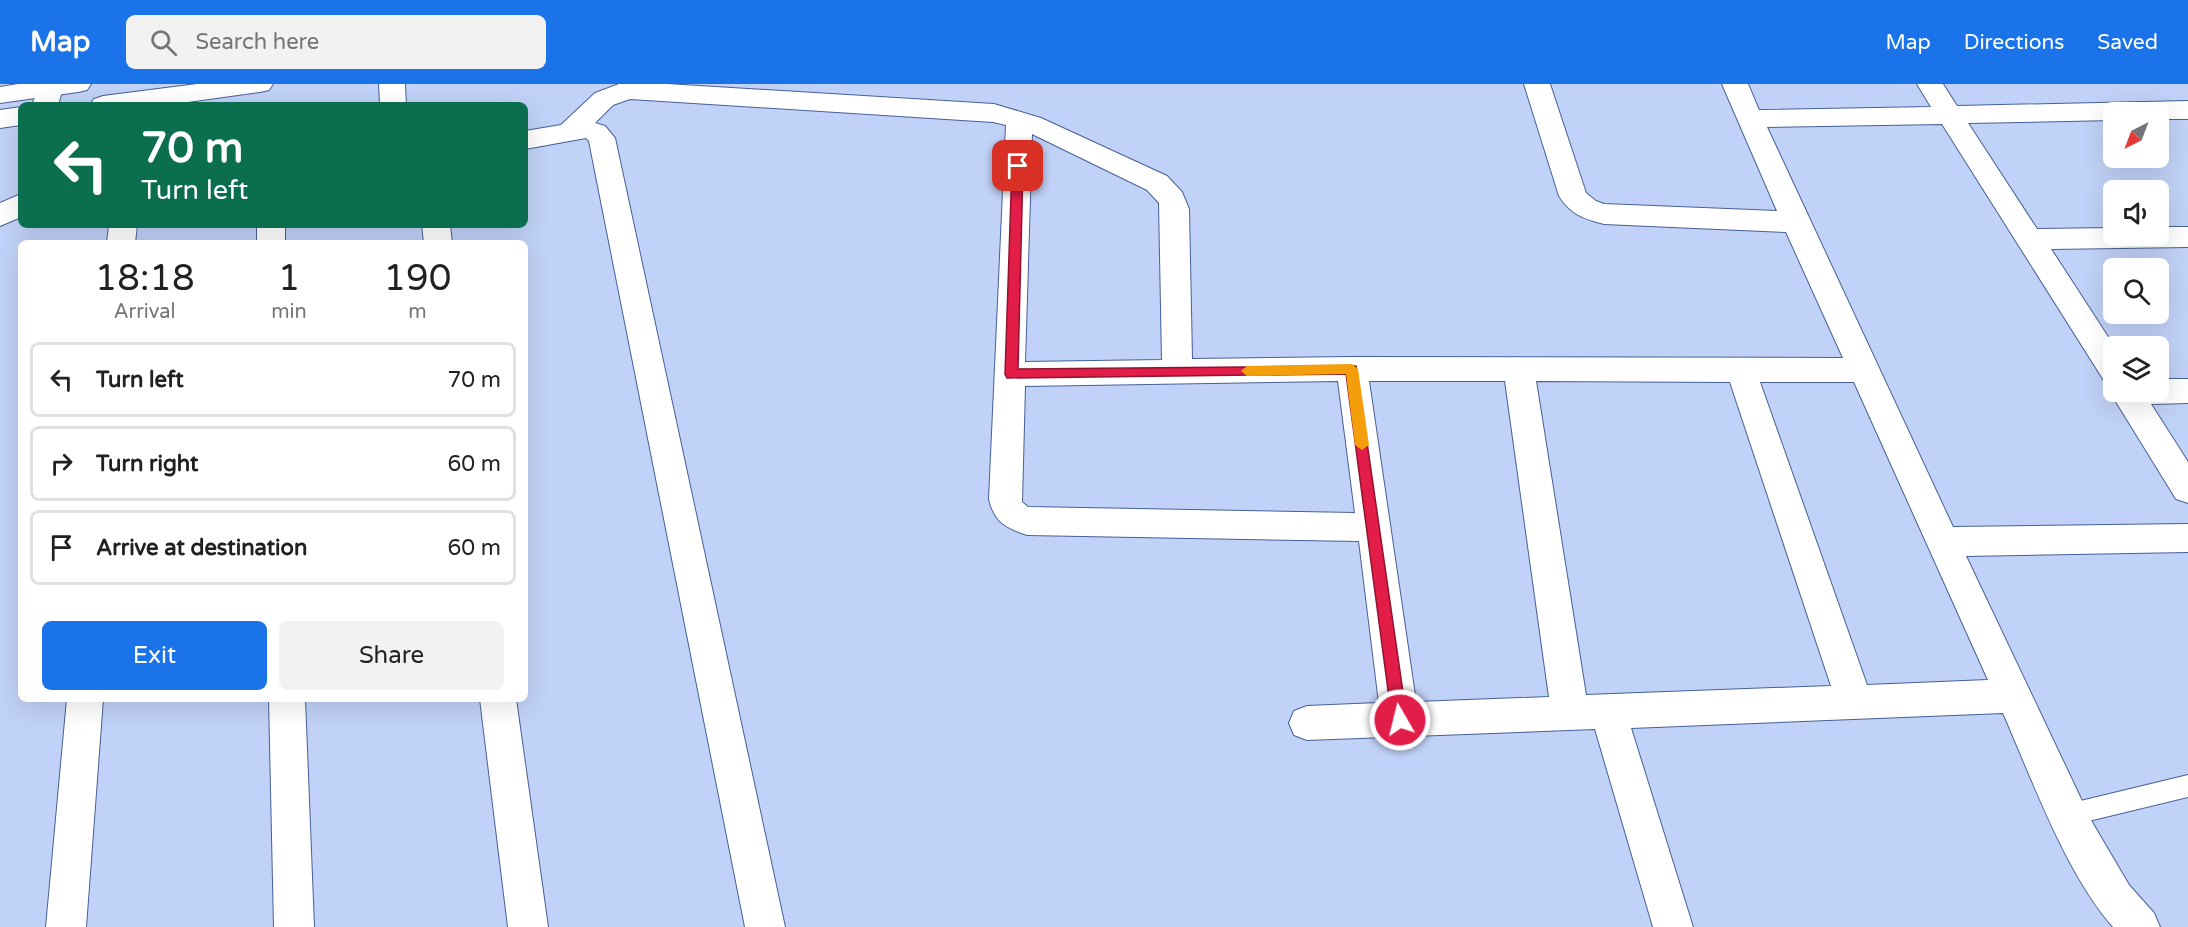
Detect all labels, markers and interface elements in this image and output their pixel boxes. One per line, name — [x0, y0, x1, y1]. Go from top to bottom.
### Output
search box — [126, 15, 546, 69]
text: Map — [30, 25, 90, 59]
icon: search — [147, 26, 180, 59]
text: Search here — [195, 29, 319, 55]
text: Map — [1885, 30, 1931, 55]
text: Directions — [1964, 30, 2064, 55]
text: Saved — [2097, 30, 2158, 55]
north arrow — [2103, 102, 2169, 168]
map controls — [2103, 102, 2169, 402]
text: 70 m — [141, 123, 243, 174]
icon: left — [42, 126, 120, 204]
pin — [992, 140, 1043, 191]
icon: arrive — [1001, 149, 1034, 182]
text: Turn left — [141, 174, 248, 207]
button: sound — [2103, 180, 2169, 246]
text: 18:18 — [95, 257, 195, 300]
text: 1 — [278, 257, 300, 300]
text: 190 — [383, 257, 451, 300]
button: search — [2103, 258, 2169, 324]
text: Arrival — [114, 300, 176, 324]
text: min — [271, 300, 307, 324]
text: m — [408, 300, 427, 324]
button: layers — [2103, 336, 2169, 402]
icon: left — [45, 363, 78, 396]
text: Turn left — [96, 367, 184, 393]
text: 70 m — [447, 367, 501, 393]
icon: right — [45, 447, 78, 480]
text: Turn right — [96, 451, 198, 477]
text: 60 m — [447, 451, 501, 477]
icon: arrive — [45, 531, 78, 564]
text: Arrive at destination — [96, 535, 307, 561]
text: 60 m — [447, 535, 501, 561]
button: Exit — [42, 621, 267, 690]
button: Share — [279, 621, 504, 690]
position arrow — [1368, 688, 1432, 752]

